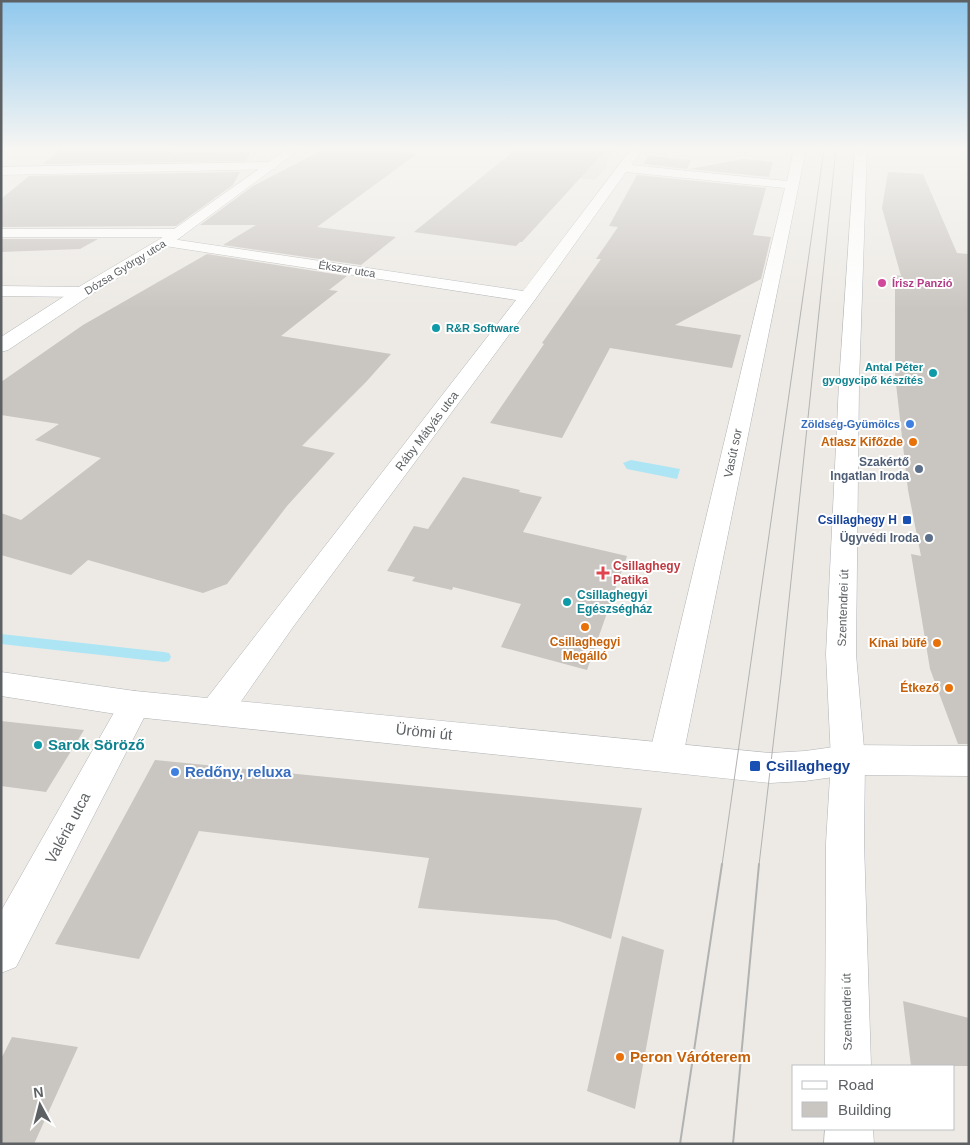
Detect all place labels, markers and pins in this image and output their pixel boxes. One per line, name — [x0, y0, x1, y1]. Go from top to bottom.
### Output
marker: Írisz Panzió — [876, 277, 888, 289]
place label: Írisz Panzió — [892, 277, 953, 289]
marker: R&R Software — [430, 322, 442, 334]
place label: R&R Software — [446, 322, 519, 334]
place label: Antal Péter gyogycipő készítés — [822, 361, 924, 386]
marker: Antal Péter gyogycipő készítés — [927, 367, 939, 379]
place label: Zöldség-Gyümölcs — [801, 418, 900, 430]
marker: Zöldség-Gyümölcs — [904, 418, 916, 430]
place label: Atlasz Kifőzde — [821, 435, 903, 449]
marker: Atlasz Kifőzde — [907, 436, 919, 448]
place label: Szakértő Ingatlan Iroda — [830, 455, 909, 483]
marker: Szakértő Ingatlan Iroda — [913, 463, 925, 475]
place label: Csillaghegy H — [818, 513, 897, 527]
marker: Csillaghegy H — [901, 514, 913, 526]
place label: Ügyvédi Iroda — [840, 530, 919, 545]
marker: Ügyvédi Iroda — [923, 532, 935, 544]
place label: Csillaghegy Patika — [613, 559, 681, 587]
marker: Csillaghegy Patika — [597, 567, 609, 579]
place label: Csillaghegyi Egészségház — [577, 588, 652, 616]
marker: Csillaghegyi Egészségház — [561, 596, 573, 608]
marker: Csillaghegyi Megálló — [579, 621, 591, 633]
place label: Csillaghegyi Megálló — [550, 635, 620, 663]
place label: Kínai büfé — [869, 636, 927, 650]
marker: Kínai büfé — [931, 637, 943, 649]
place label: Étkező — [900, 680, 939, 695]
marker: Étkező — [943, 682, 955, 694]
place label: Sarok Söröző — [48, 736, 145, 753]
marker: Sarok Söröző — [32, 739, 44, 751]
place label: Csillaghegy — [766, 757, 851, 774]
marker: Csillaghegy — [748, 759, 762, 773]
place label: Redőny, reluxa — [185, 763, 292, 780]
marker: Redőny, reluxa — [169, 766, 181, 778]
place label: Peron Váróterem — [630, 1048, 751, 1065]
marker: Peron Váróterem — [614, 1051, 626, 1063]

